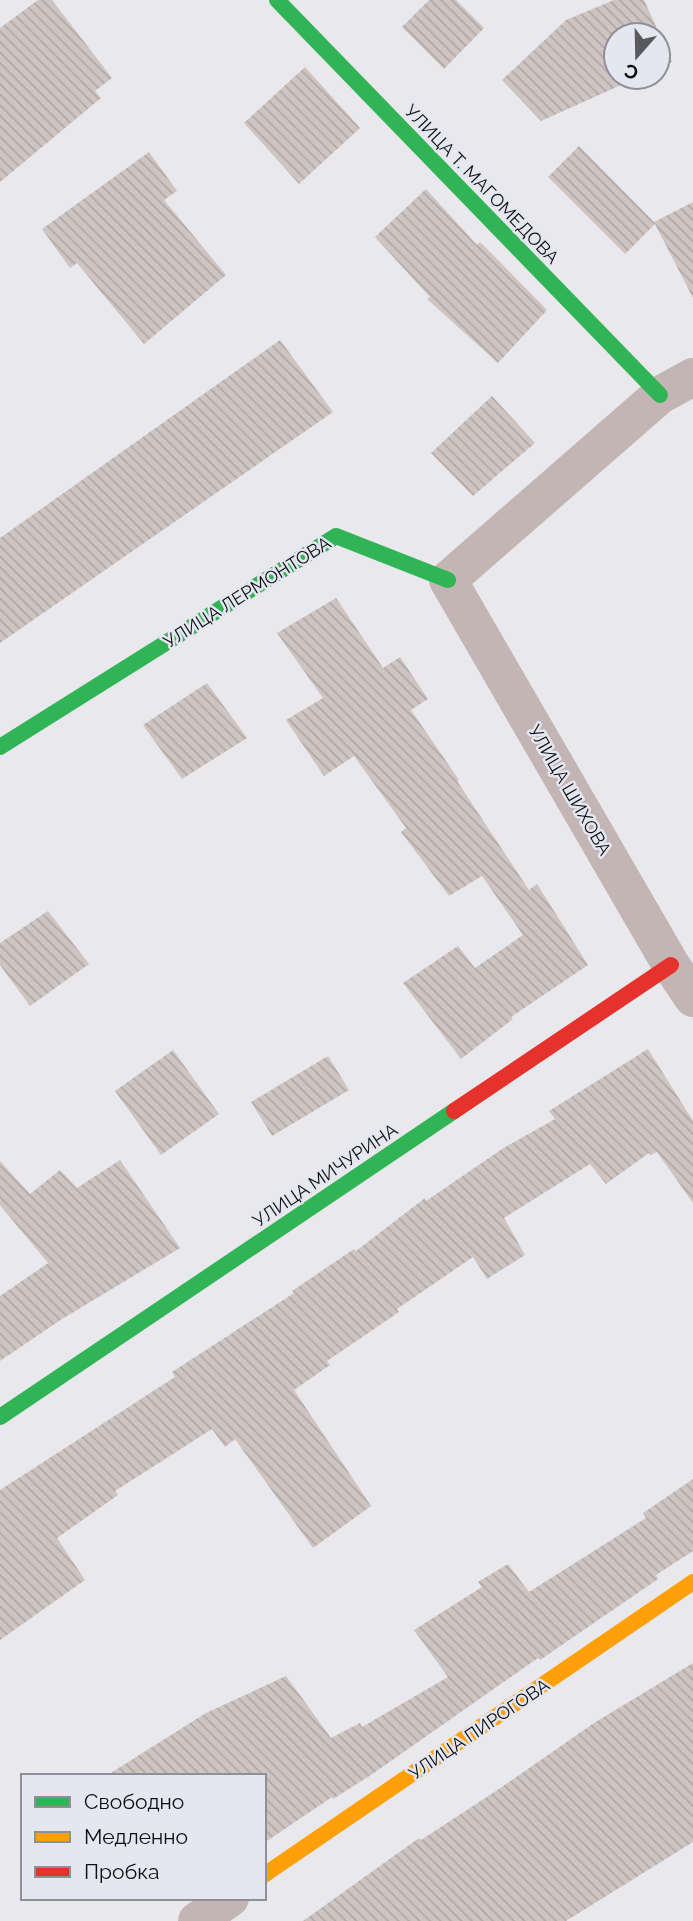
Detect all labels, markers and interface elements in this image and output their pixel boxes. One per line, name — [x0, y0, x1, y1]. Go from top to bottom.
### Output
north arrow — [602, 21, 672, 91]
text: С — [621, 59, 641, 85]
street label: УЛИЦА Т. МАГОМЕДОВА — [401, 100, 563, 268]
street label: УЛИЦА ЛЕРМОНТОВА — [160, 532, 334, 652]
street label: УЛИЦА ШИХОВА — [524, 721, 616, 859]
street label: УЛИЦА МИЧУРИНА — [249, 1119, 401, 1231]
street label: УЛИЦА ПИРОГОВА — [405, 1674, 553, 1784]
legend — [21, 1774, 266, 1900]
text: Свободно — [84, 1789, 184, 1814]
text: Медленно — [84, 1824, 188, 1849]
text: Пробка — [84, 1859, 160, 1884]

